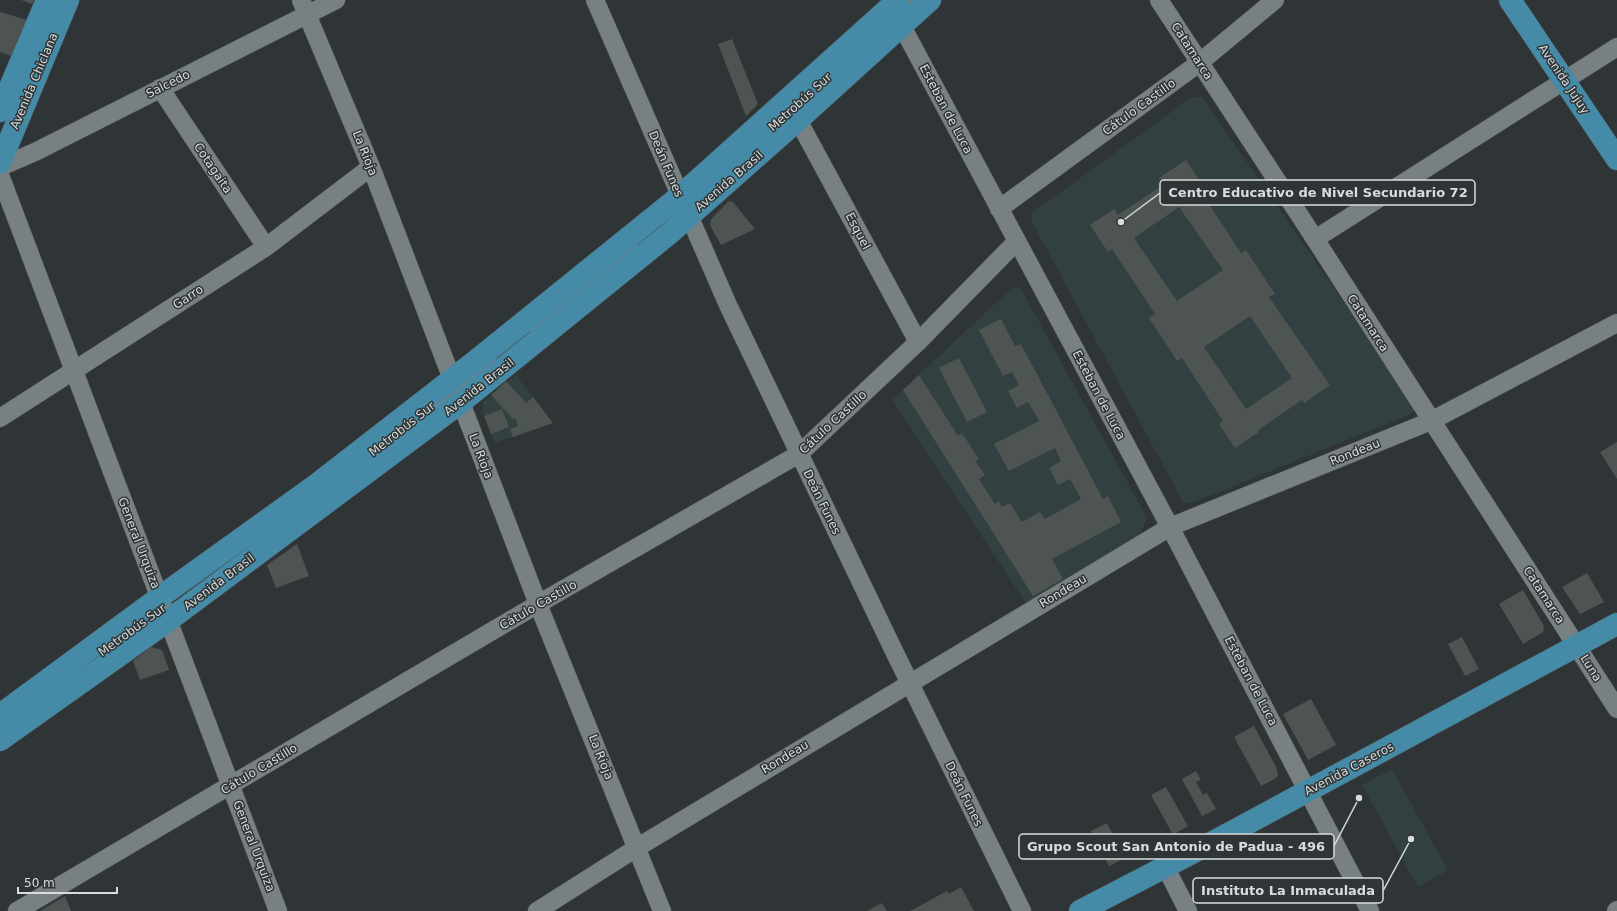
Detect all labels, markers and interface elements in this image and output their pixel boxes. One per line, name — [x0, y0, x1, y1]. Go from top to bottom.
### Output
street label: Catamarca — [1168, 20, 1216, 82]
street label: Avenida Chiclana — [7, 31, 61, 131]
street label: Avenida Jujuy — [1536, 42, 1592, 116]
street label: Esteban de Luca — [917, 62, 975, 156]
street label: Salcedo — [144, 67, 192, 101]
street label: Metrobús Sur — [766, 70, 834, 134]
street label: Cátulo Castillo — [1100, 76, 1178, 138]
street label: La Rioja — [350, 128, 380, 178]
street label: Deán Funes — [646, 129, 686, 199]
street label: Cotagaita — [191, 140, 235, 196]
street label: Avenida Brasil — [692, 148, 766, 214]
callout: Centro Educativo de Nivel Secundario 72 — [1160, 180, 1475, 205]
text: Centro Educativo de Nivel Secundario 72 — [1168, 185, 1468, 200]
street label: Esquel — [842, 210, 874, 252]
street label: Garro — [170, 282, 206, 312]
street label: Catamarca — [1344, 292, 1392, 354]
street label: Esteban de Luca — [1070, 348, 1128, 442]
street label: Avenida Brasil — [441, 355, 517, 419]
street label: Cátulo Castillo — [797, 387, 869, 457]
street label: Metrobús Sur — [366, 399, 438, 459]
street label: La Rioja — [466, 431, 496, 481]
street label: Rondeau — [1328, 436, 1382, 468]
street label: Deán Funes — [800, 467, 844, 537]
street label: General Urquiza — [115, 495, 163, 591]
street label: Avenida Brasil — [181, 551, 257, 613]
street label: Catamarca — [1520, 564, 1568, 626]
street label: Rondeau — [1037, 571, 1089, 611]
street label: Cátulo Castillo — [497, 577, 579, 633]
street label: Metrobús Sur — [96, 601, 168, 659]
street label: Esteban de Luca — [1222, 634, 1280, 728]
street label: Luna — [1577, 652, 1605, 684]
street label: La Rioja — [586, 732, 616, 782]
street label: Rondeau — [759, 737, 811, 777]
street label: Avenida Caseros — [1302, 739, 1396, 799]
street label: Cátulo Castillo — [218, 741, 300, 797]
street label: Deán Funes — [942, 759, 986, 829]
street label: General Urquiza — [230, 798, 278, 894]
callout: Grupo Scout San Antonio de Padua - 496 — [1019, 834, 1334, 859]
text: Grupo Scout San Antonio de Padua - 496 — [1027, 839, 1325, 854]
scale bar — [18, 869, 117, 895]
text: 50 m — [24, 876, 55, 890]
callout: Instituto La Inmaculada — [1193, 878, 1383, 903]
text: Instituto La Inmaculada — [1201, 883, 1375, 898]

